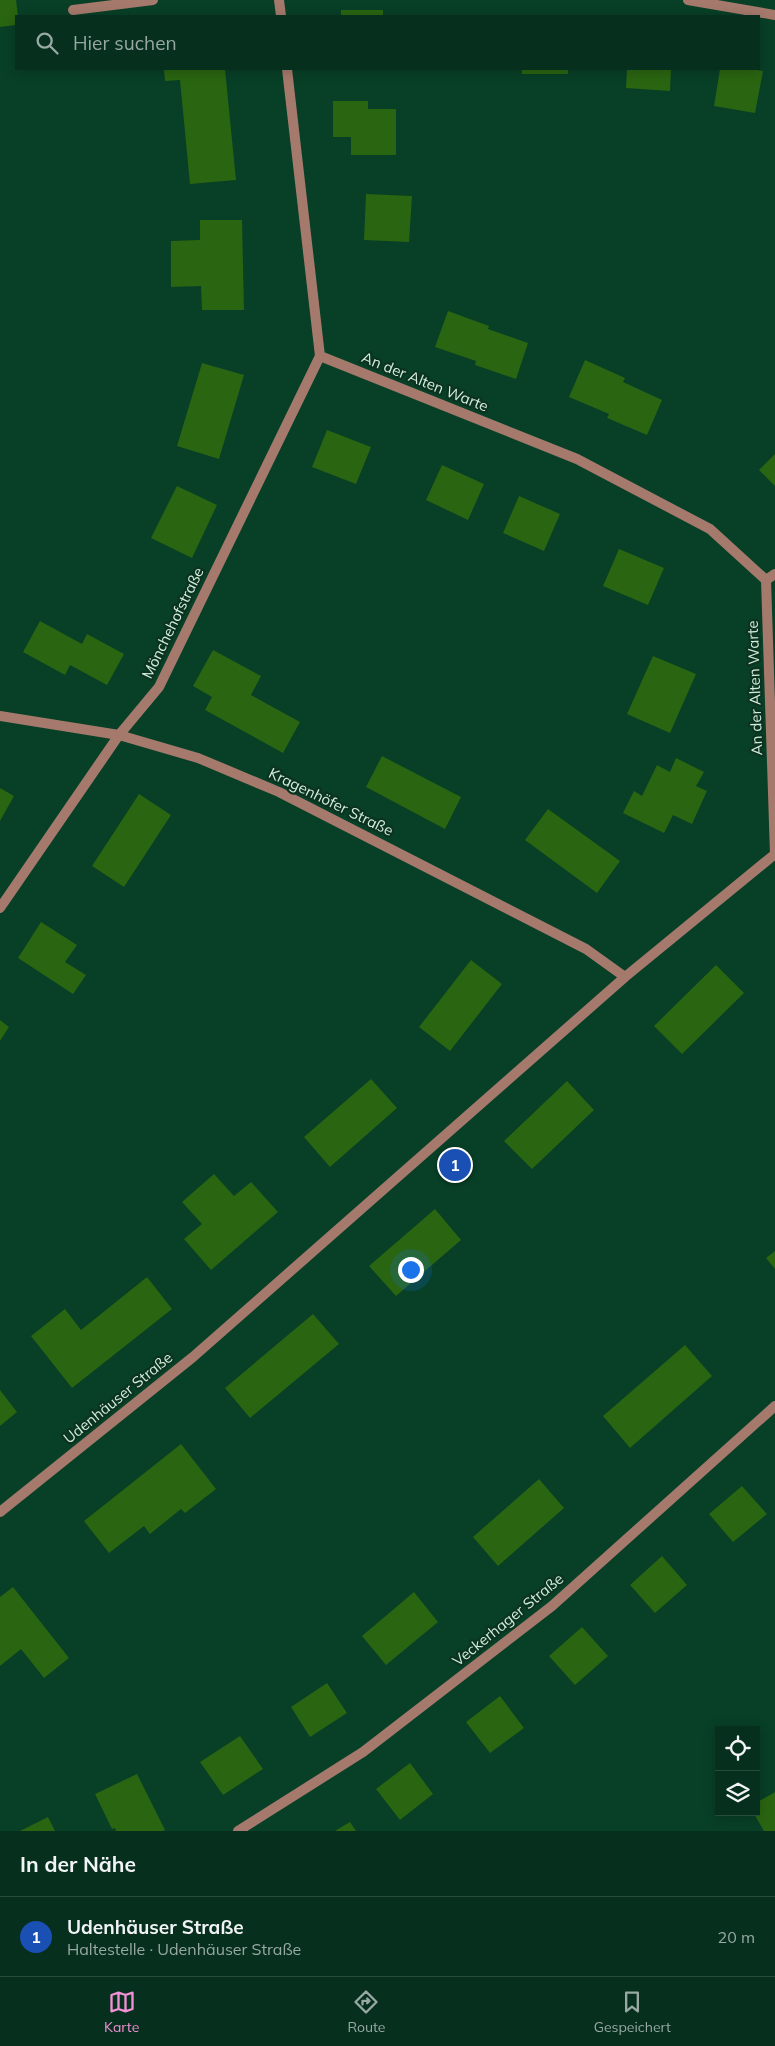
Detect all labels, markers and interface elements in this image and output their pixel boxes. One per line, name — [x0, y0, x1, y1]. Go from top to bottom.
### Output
search box — [15, 15, 760, 70]
icon: search — [33, 29, 61, 57]
text: Hier suchen — [73, 31, 177, 55]
street label: An der Alten Warte — [359, 347, 491, 416]
street label: Mönchehofstraße — [137, 564, 208, 682]
street label: An der Alten Warte — [743, 620, 766, 756]
street label: Kragenhöfer Straße — [266, 763, 397, 840]
pin: 1 — [439, 1146, 471, 1184]
your location — [398, 1257, 424, 1283]
street label: Udenhäuser Straße — [59, 1348, 176, 1447]
street label: Veckerhager Straße — [448, 1569, 567, 1670]
map controls — [715, 1726, 760, 1816]
button: locate — [715, 1726, 760, 1771]
button: layers — [715, 1771, 760, 1816]
text: In der Nähe — [20, 1851, 136, 1877]
text: Udenhäuser Straße — [67, 1915, 244, 1939]
text: 1 — [31, 1927, 41, 1947]
text: 20 m — [718, 1927, 755, 1947]
text: Haltestelle · Udenhäuser Straße — [67, 1939, 301, 1959]
tab: Karte — [104, 1988, 139, 2036]
tab: Route — [347, 1988, 385, 2036]
tab: Gespeichert — [594, 1988, 671, 2036]

